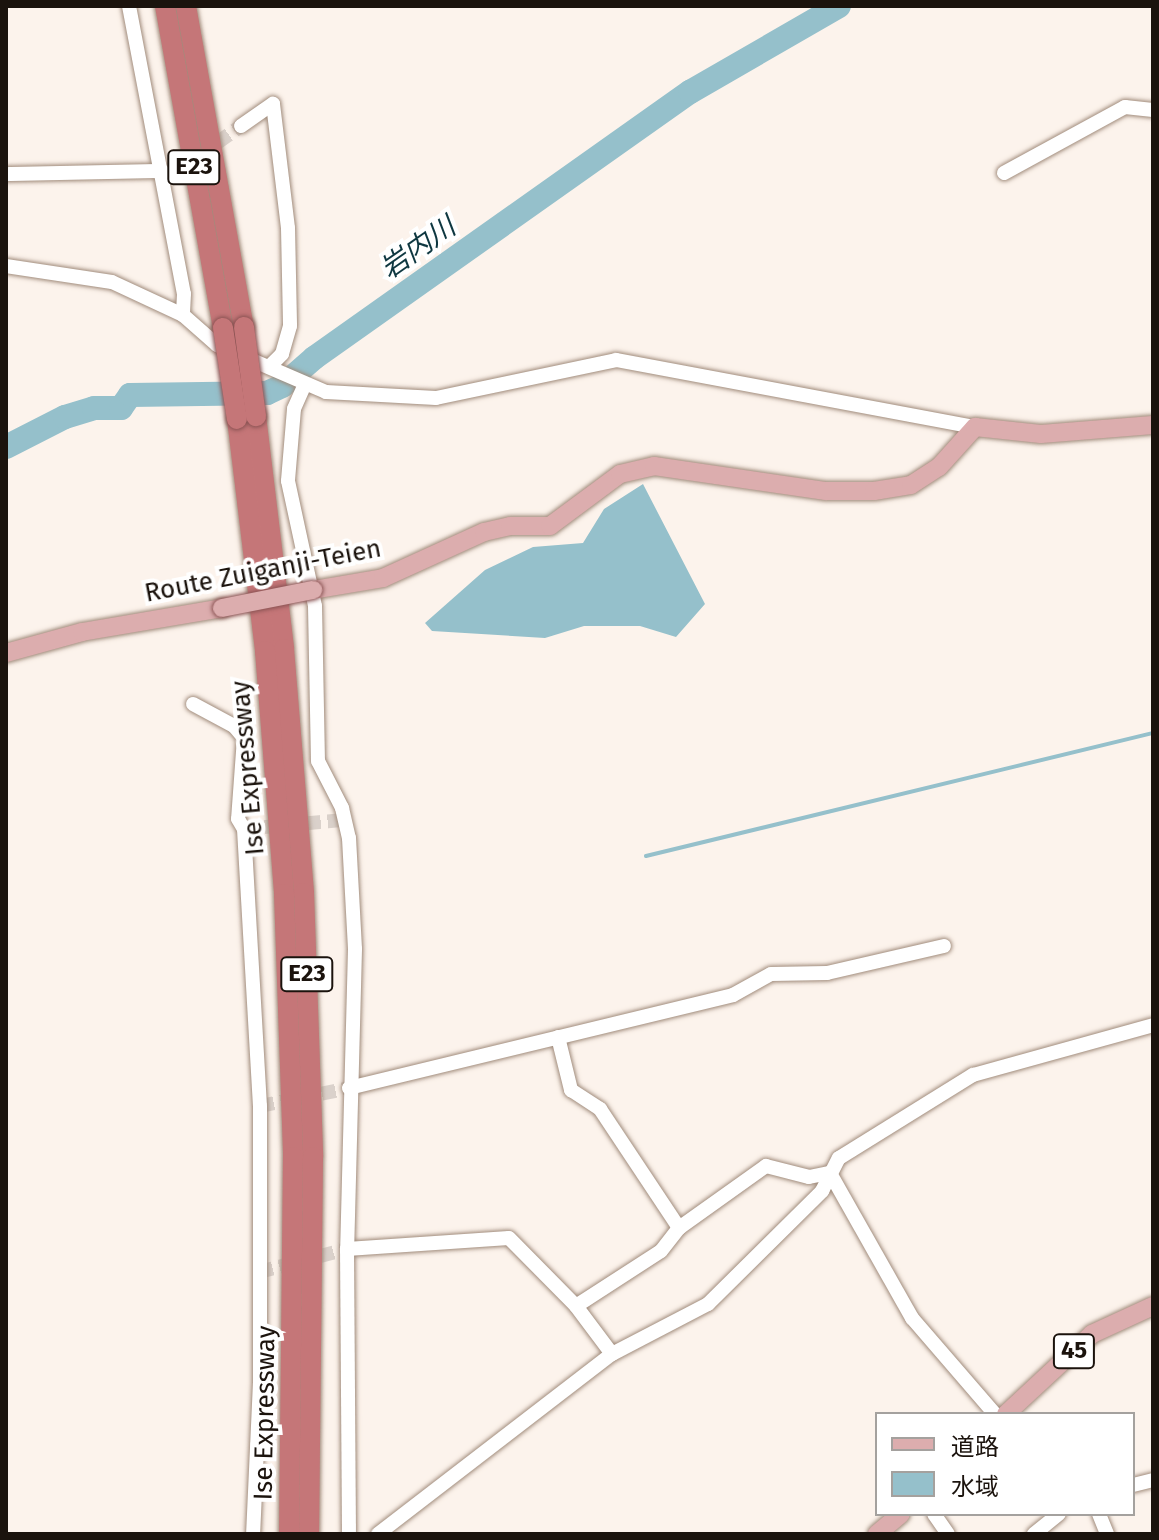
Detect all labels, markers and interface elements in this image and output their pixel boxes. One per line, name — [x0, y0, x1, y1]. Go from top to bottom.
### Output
road number: E23 — [166, 147, 222, 187]
water label: 岩内川 — [374, 210, 462, 286]
street label: Route Zuiganji-Teien — [142, 533, 384, 609]
street label: Ise Expressway — [225, 679, 271, 857]
road number: E23 — [279, 954, 335, 994]
street label: Ise Expressway — [248, 1325, 282, 1501]
road number: 45 — [1052, 1331, 1096, 1371]
legend — [875, 1412, 1135, 1516]
text: 道路 — [951, 1433, 999, 1461]
text: 水域 — [951, 1473, 999, 1501]

